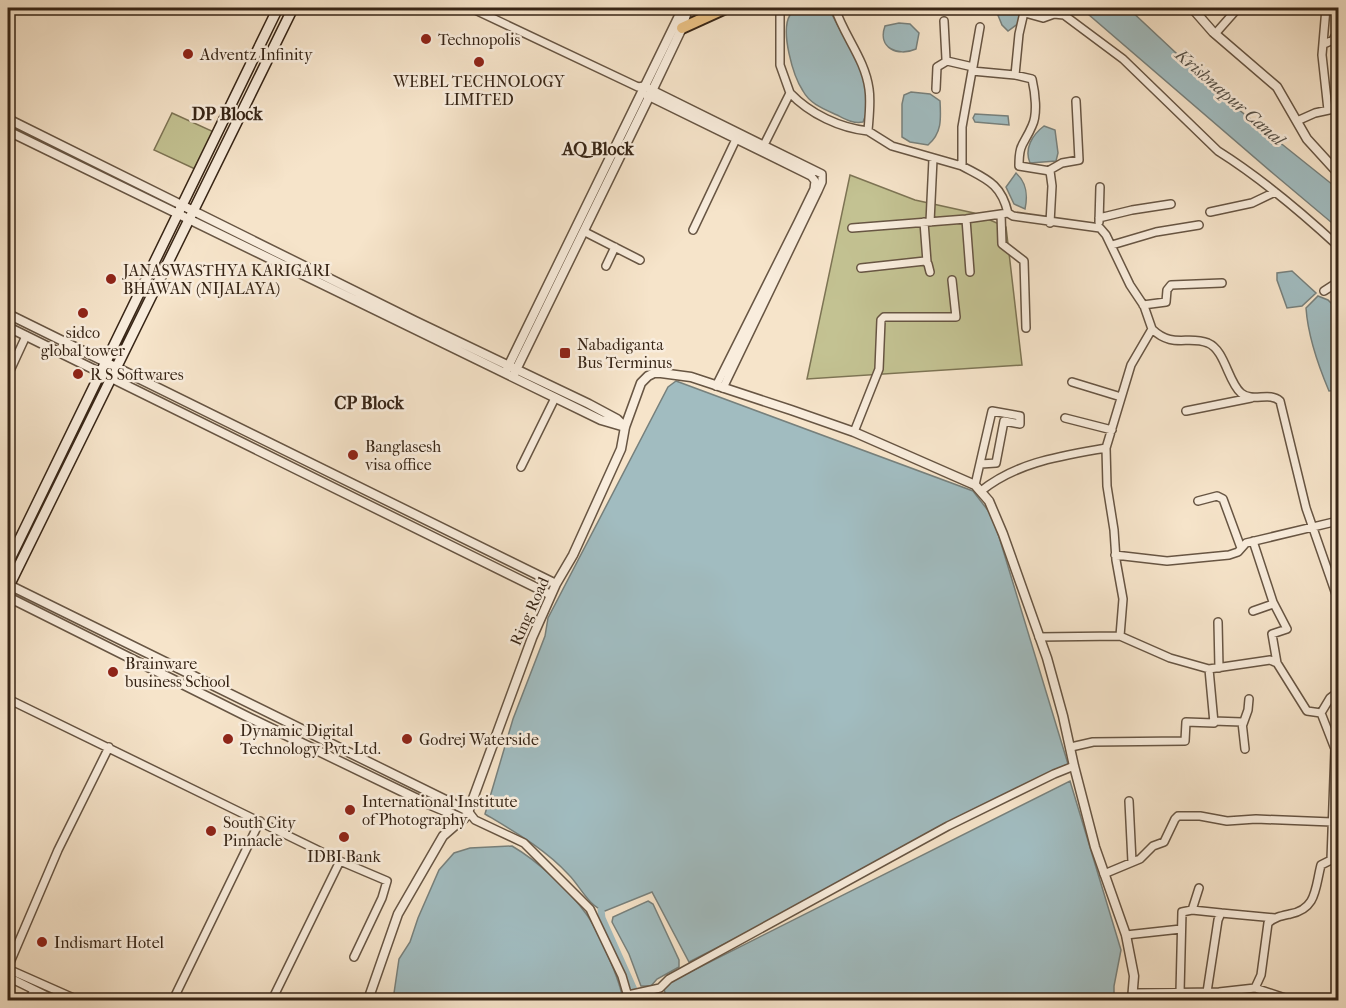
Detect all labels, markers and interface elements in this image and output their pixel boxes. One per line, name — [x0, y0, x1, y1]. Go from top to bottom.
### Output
place label: Technopolis — [438, 30, 520, 49]
marker: Technopolis — [419, 32, 433, 46]
water label: Krishnapur Canal — [1170, 43, 1290, 152]
place label: Adventz Infinity — [199, 45, 313, 64]
marker: Adventz Infinity — [181, 47, 195, 61]
marker: WEBEL TECHNOLOGY LIMITED — [472, 55, 486, 69]
place label: WEBEL TECHNOLOGY LIMITED — [392, 72, 566, 109]
district label: DP Block — [191, 104, 263, 125]
district label: AQ Block — [561, 139, 635, 160]
place label: JANASWASTHYA KARIGARI BHAWAN (NIJALAYA) — [121, 261, 330, 298]
marker: JANASWASTHYA KARIGARI BHAWAN (NIJALAYA) — [104, 272, 118, 286]
marker: sidco global tower — [76, 306, 90, 320]
place label: sidco global tower — [41, 323, 125, 360]
place label: Nabadiganta Bus Terminus — [577, 335, 672, 372]
marker: Nabadiganta Bus Terminus — [558, 346, 572, 360]
place label: R S Softwares — [90, 365, 184, 384]
marker: R S Softwares — [71, 367, 85, 381]
district label: CP Block — [334, 393, 405, 414]
place label: Banglasesh visa office — [365, 437, 441, 474]
marker: Banglasesh visa office — [346, 448, 360, 462]
street label: Ring Road — [506, 574, 553, 649]
place label: Brainware business School — [124, 654, 231, 691]
marker: Brainware business School — [106, 665, 120, 679]
place label: Dynamic Digital Technology Pvt. Ltd. — [240, 721, 381, 758]
place label: Godrej Waterside — [419, 730, 539, 749]
marker: Dynamic Digital Technology Pvt. Ltd. — [221, 732, 235, 746]
marker: Godrej Waterside — [400, 732, 414, 746]
place label: International Institute of Photography — [362, 792, 518, 829]
marker: International Institute of Photography — [343, 803, 357, 817]
place label: South City Pinnacle — [223, 813, 296, 850]
marker: South City Pinnacle — [204, 824, 218, 838]
marker: IDBI Bank — [337, 830, 351, 844]
place label: IDBI Bank — [307, 847, 382, 866]
place label: Indismart Hotel — [54, 933, 165, 952]
marker: Indismart Hotel — [35, 935, 49, 949]

